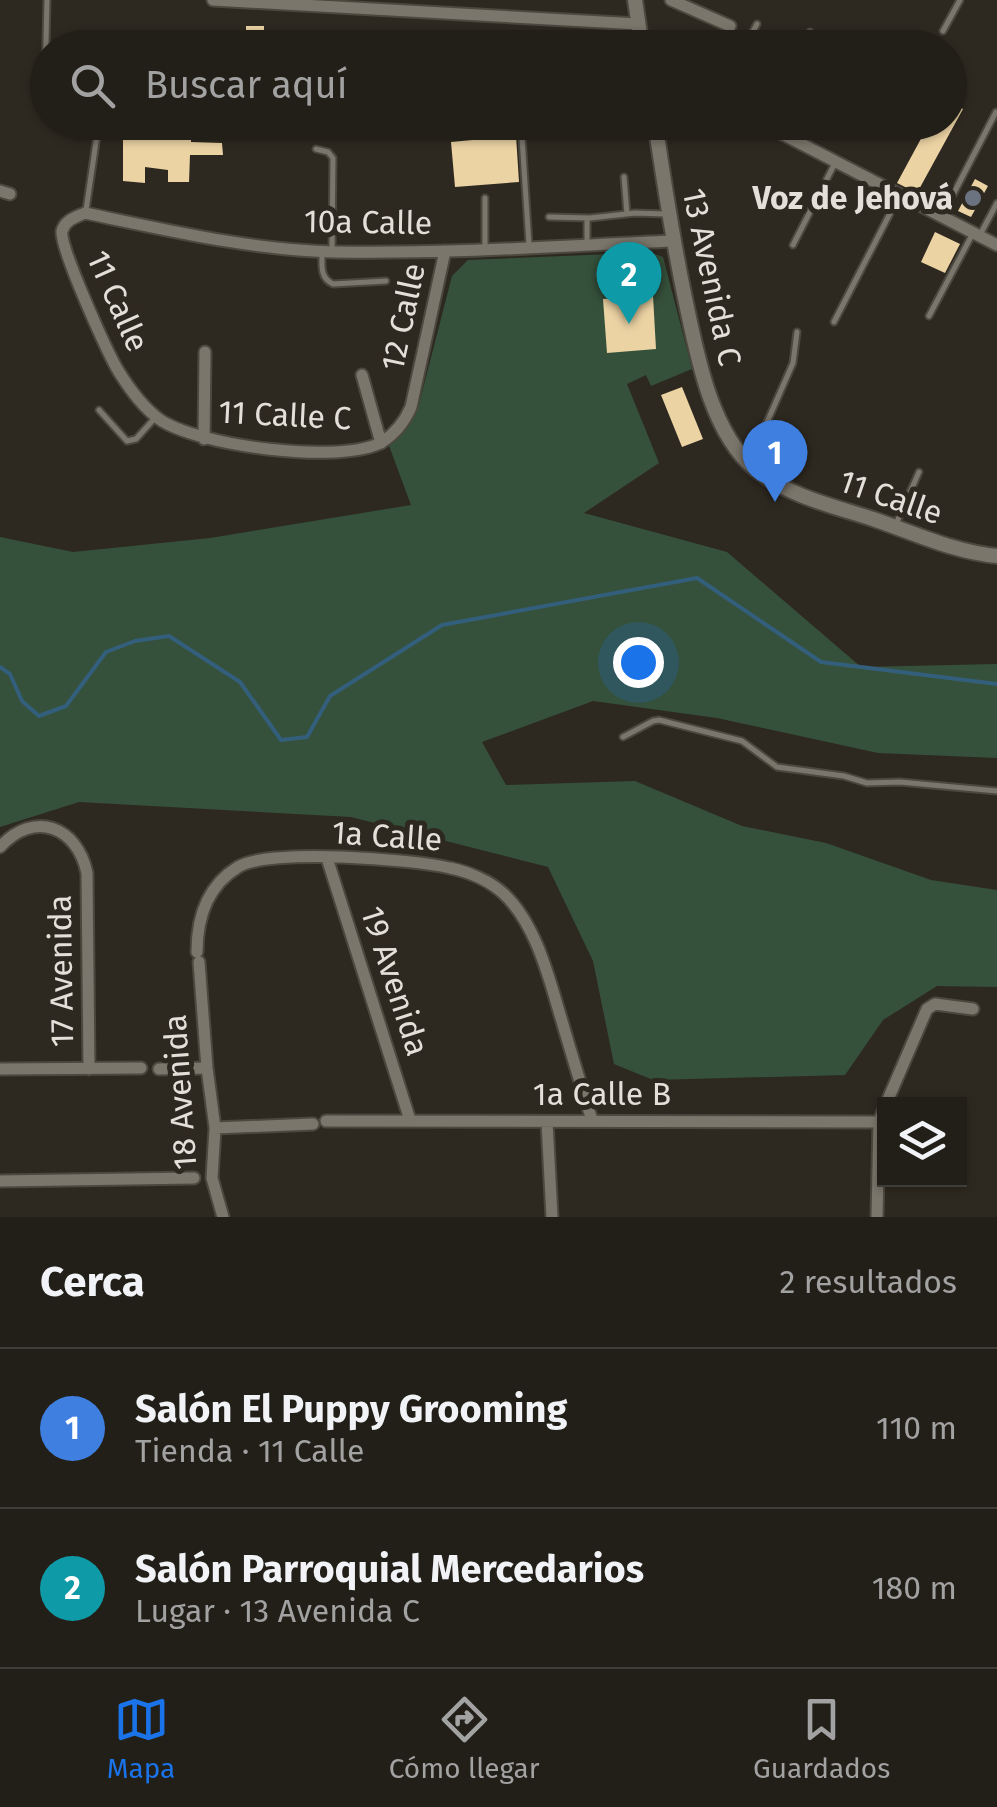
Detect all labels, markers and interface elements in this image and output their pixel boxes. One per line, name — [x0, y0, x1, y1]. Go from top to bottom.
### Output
search box — [30, 30, 967, 140]
icon: search — [65, 58, 120, 113]
text: Buscar aquí — [145, 62, 347, 108]
place label: Voz de Jehová — [751, 179, 953, 217]
street label: 13 Avenida C — [675, 185, 749, 369]
marker: Voz de Jehová — [962, 187, 984, 209]
street label: 10a Calle — [304, 202, 432, 242]
pin: 2 — [596, 242, 662, 324]
street label: 11 Calle — [79, 245, 157, 357]
street label: 12 Calle — [373, 260, 433, 374]
street label: 11 Calle C — [218, 393, 352, 437]
pin: 1 — [742, 420, 808, 502]
street label: 11 Calle — [834, 462, 948, 532]
your location — [613, 637, 664, 688]
street label: 1a Calle — [331, 813, 443, 859]
street label: 17 Avenida — [41, 895, 81, 1047]
street label: 19 Avenida — [353, 901, 437, 1061]
street label: 18 Avenida — [156, 1013, 204, 1171]
street label: 1a Calle B — [533, 1075, 671, 1113]
map controls — [877, 1097, 967, 1187]
button: layers — [877, 1097, 967, 1187]
text: Cerca — [40, 1257, 145, 1307]
text: 2 resultados — [779, 1263, 957, 1301]
text: Salón El Puppy Grooming — [135, 1386, 567, 1432]
text: 1 — [65, 1409, 80, 1447]
text: 110 m — [876, 1409, 957, 1447]
text: Tienda · 11 Calle — [135, 1432, 364, 1470]
text: Salón Parroquial Mercedarios — [135, 1546, 644, 1592]
text: 2 — [64, 1569, 81, 1607]
text: 180 m — [872, 1569, 957, 1607]
text: Lugar · 13 Avenida C — [135, 1592, 420, 1630]
tab: Mapa — [107, 1692, 175, 1785]
tab: Cómo llegar — [389, 1692, 540, 1785]
tab: Guardados — [753, 1692, 890, 1785]

